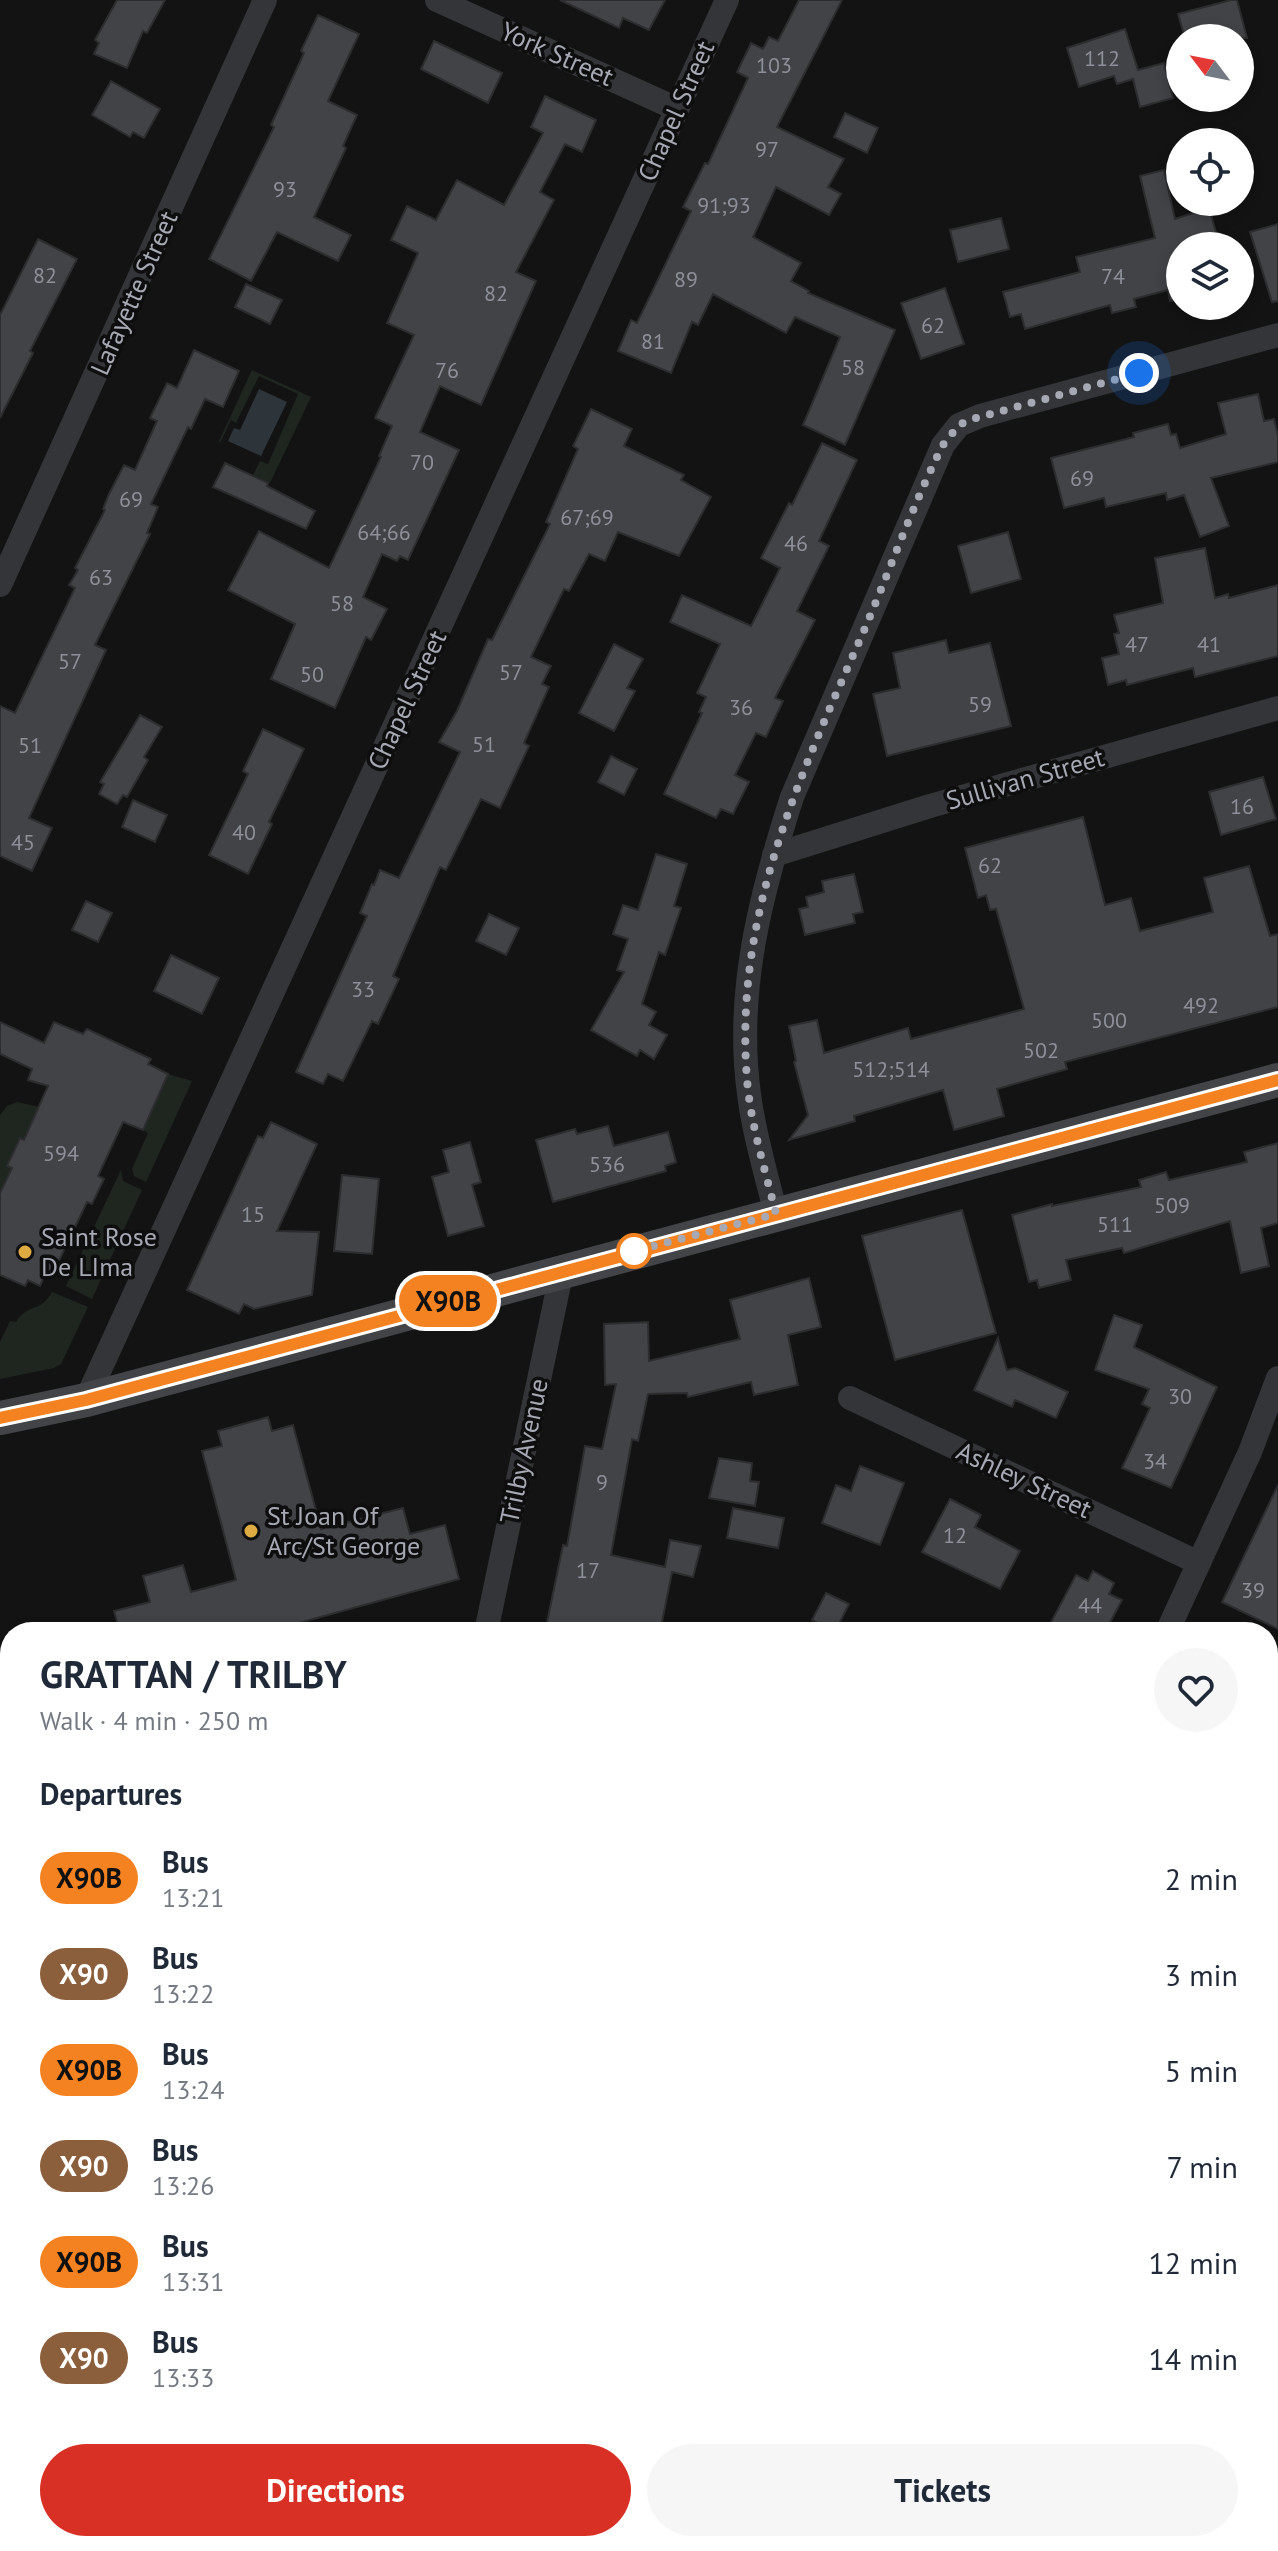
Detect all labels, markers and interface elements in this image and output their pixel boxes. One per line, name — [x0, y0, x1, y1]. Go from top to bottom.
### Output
street label: York Street — [496, 14, 619, 93]
north arrow — [1166, 24, 1254, 112]
map controls — [1166, 24, 1254, 320]
street label: Chapel Street — [630, 35, 721, 186]
house number: 112 — [1084, 44, 1120, 72]
house number: 103 — [756, 51, 792, 79]
button: locate — [1166, 128, 1254, 216]
house number: 97 — [755, 135, 779, 163]
house number: 93 — [273, 175, 297, 203]
house number: 91;93 — [697, 191, 751, 219]
street label: Lafayette Street — [83, 206, 184, 380]
button: layers — [1166, 232, 1254, 320]
house number: 82 — [33, 261, 57, 289]
house number: 74 — [1101, 262, 1125, 290]
house number: 89 — [674, 265, 698, 293]
house number: 82 — [484, 279, 508, 307]
house number: 62 — [921, 311, 945, 339]
house number: 81 — [641, 327, 665, 355]
house number: 58 — [841, 353, 865, 381]
your location — [1119, 353, 1159, 393]
house number: 76 — [435, 356, 459, 384]
house number: 70 — [410, 448, 434, 476]
house number: 69 — [1070, 464, 1094, 492]
house number: 69 — [119, 485, 143, 513]
house number: 67;69 — [560, 503, 614, 531]
house number: 64;66 — [357, 518, 411, 546]
house number: 46 — [784, 529, 808, 557]
house number: 63 — [89, 563, 113, 591]
house number: 58 — [330, 589, 354, 617]
street label: Chapel Street — [360, 625, 453, 775]
house number: 47 — [1125, 630, 1149, 658]
house number: 41 — [1197, 630, 1221, 658]
house number: 57 — [58, 647, 82, 675]
house number: 57 — [499, 658, 523, 686]
house number: 50 — [300, 660, 324, 688]
house number: 59 — [968, 690, 992, 718]
house number: 36 — [729, 693, 753, 721]
house number: 51 — [472, 730, 496, 758]
house number: 51 — [18, 731, 42, 759]
street label: Sullivan Street — [942, 740, 1108, 817]
house number: 16 — [1230, 792, 1254, 820]
house number: 40 — [232, 818, 256, 846]
house number: 45 — [11, 828, 35, 856]
house number: 62 — [978, 851, 1002, 879]
house number: 33 — [351, 975, 375, 1003]
house number: 492 — [1183, 991, 1219, 1019]
house number: 500 — [1091, 1006, 1127, 1034]
house number: 502 — [1023, 1036, 1059, 1064]
house number: 512;514 — [852, 1055, 930, 1083]
house number: 594 — [43, 1139, 79, 1167]
house number: 536 — [589, 1150, 625, 1178]
house number: 509 — [1154, 1191, 1190, 1219]
house number: 15 — [241, 1200, 265, 1228]
house number: 511 — [1097, 1210, 1133, 1238]
place label: Saint Rose De LIma — [41, 1220, 157, 1283]
unlabelled marker — [617, 1234, 651, 1268]
marker: Saint Rose De LIma — [16, 1243, 34, 1261]
line badge: X90B — [392, 1275, 504, 1327]
text: X90B — [415, 1282, 481, 1319]
street label: Trilby Avenue — [492, 1375, 555, 1526]
house number: 30 — [1168, 1382, 1192, 1410]
street label: Ashley Street — [951, 1434, 1097, 1525]
house number: 34 — [1143, 1447, 1167, 1475]
house number: 9 — [596, 1468, 608, 1496]
place label: St Joan Of Arc/St George — [267, 1499, 420, 1562]
house number: 12 — [943, 1521, 967, 1549]
marker: St Joan Of Arc/St George — [242, 1522, 260, 1540]
house number: 17 — [576, 1556, 600, 1584]
house number: 39 — [1241, 1576, 1265, 1604]
house number: 44 — [1078, 1591, 1102, 1619]
button: heart — [1154, 1648, 1238, 1732]
text: GRATTAN / TRILBY — [40, 1649, 347, 1698]
text: Walk · 4 min · 250 m — [40, 1704, 268, 1737]
text: Departures — [40, 1774, 182, 1813]
text: Bus — [162, 1842, 209, 1881]
text: X90B — [56, 1859, 122, 1896]
text: 2 min — [1165, 1859, 1238, 1898]
text: 13:21 — [162, 1881, 224, 1914]
text: Bus — [152, 1938, 199, 1977]
text: X90 — [59, 1955, 109, 1992]
text: 3 min — [1165, 1955, 1238, 1994]
text: 13:22 — [152, 1977, 214, 2010]
text: Bus — [162, 2034, 209, 2073]
text: X90B — [56, 2051, 122, 2088]
text: 5 min — [1165, 2051, 1238, 2090]
text: 13:24 — [162, 2073, 224, 2106]
text: Bus — [152, 2130, 199, 2169]
text: X90 — [59, 2147, 109, 2184]
text: 7 min — [1166, 2147, 1238, 2186]
text: 13:26 — [152, 2169, 214, 2202]
text: Bus — [162, 2226, 209, 2265]
text: X90B — [56, 2243, 122, 2280]
text: 12 min — [1148, 2243, 1238, 2282]
text: 13:31 — [162, 2265, 224, 2298]
text: Bus — [152, 2322, 199, 2361]
text: X90 — [59, 2339, 109, 2376]
text: 14 min — [1148, 2339, 1238, 2378]
text: 13:33 — [152, 2361, 214, 2394]
button: Directions — [40, 2444, 631, 2536]
button: Tickets — [647, 2444, 1238, 2536]

